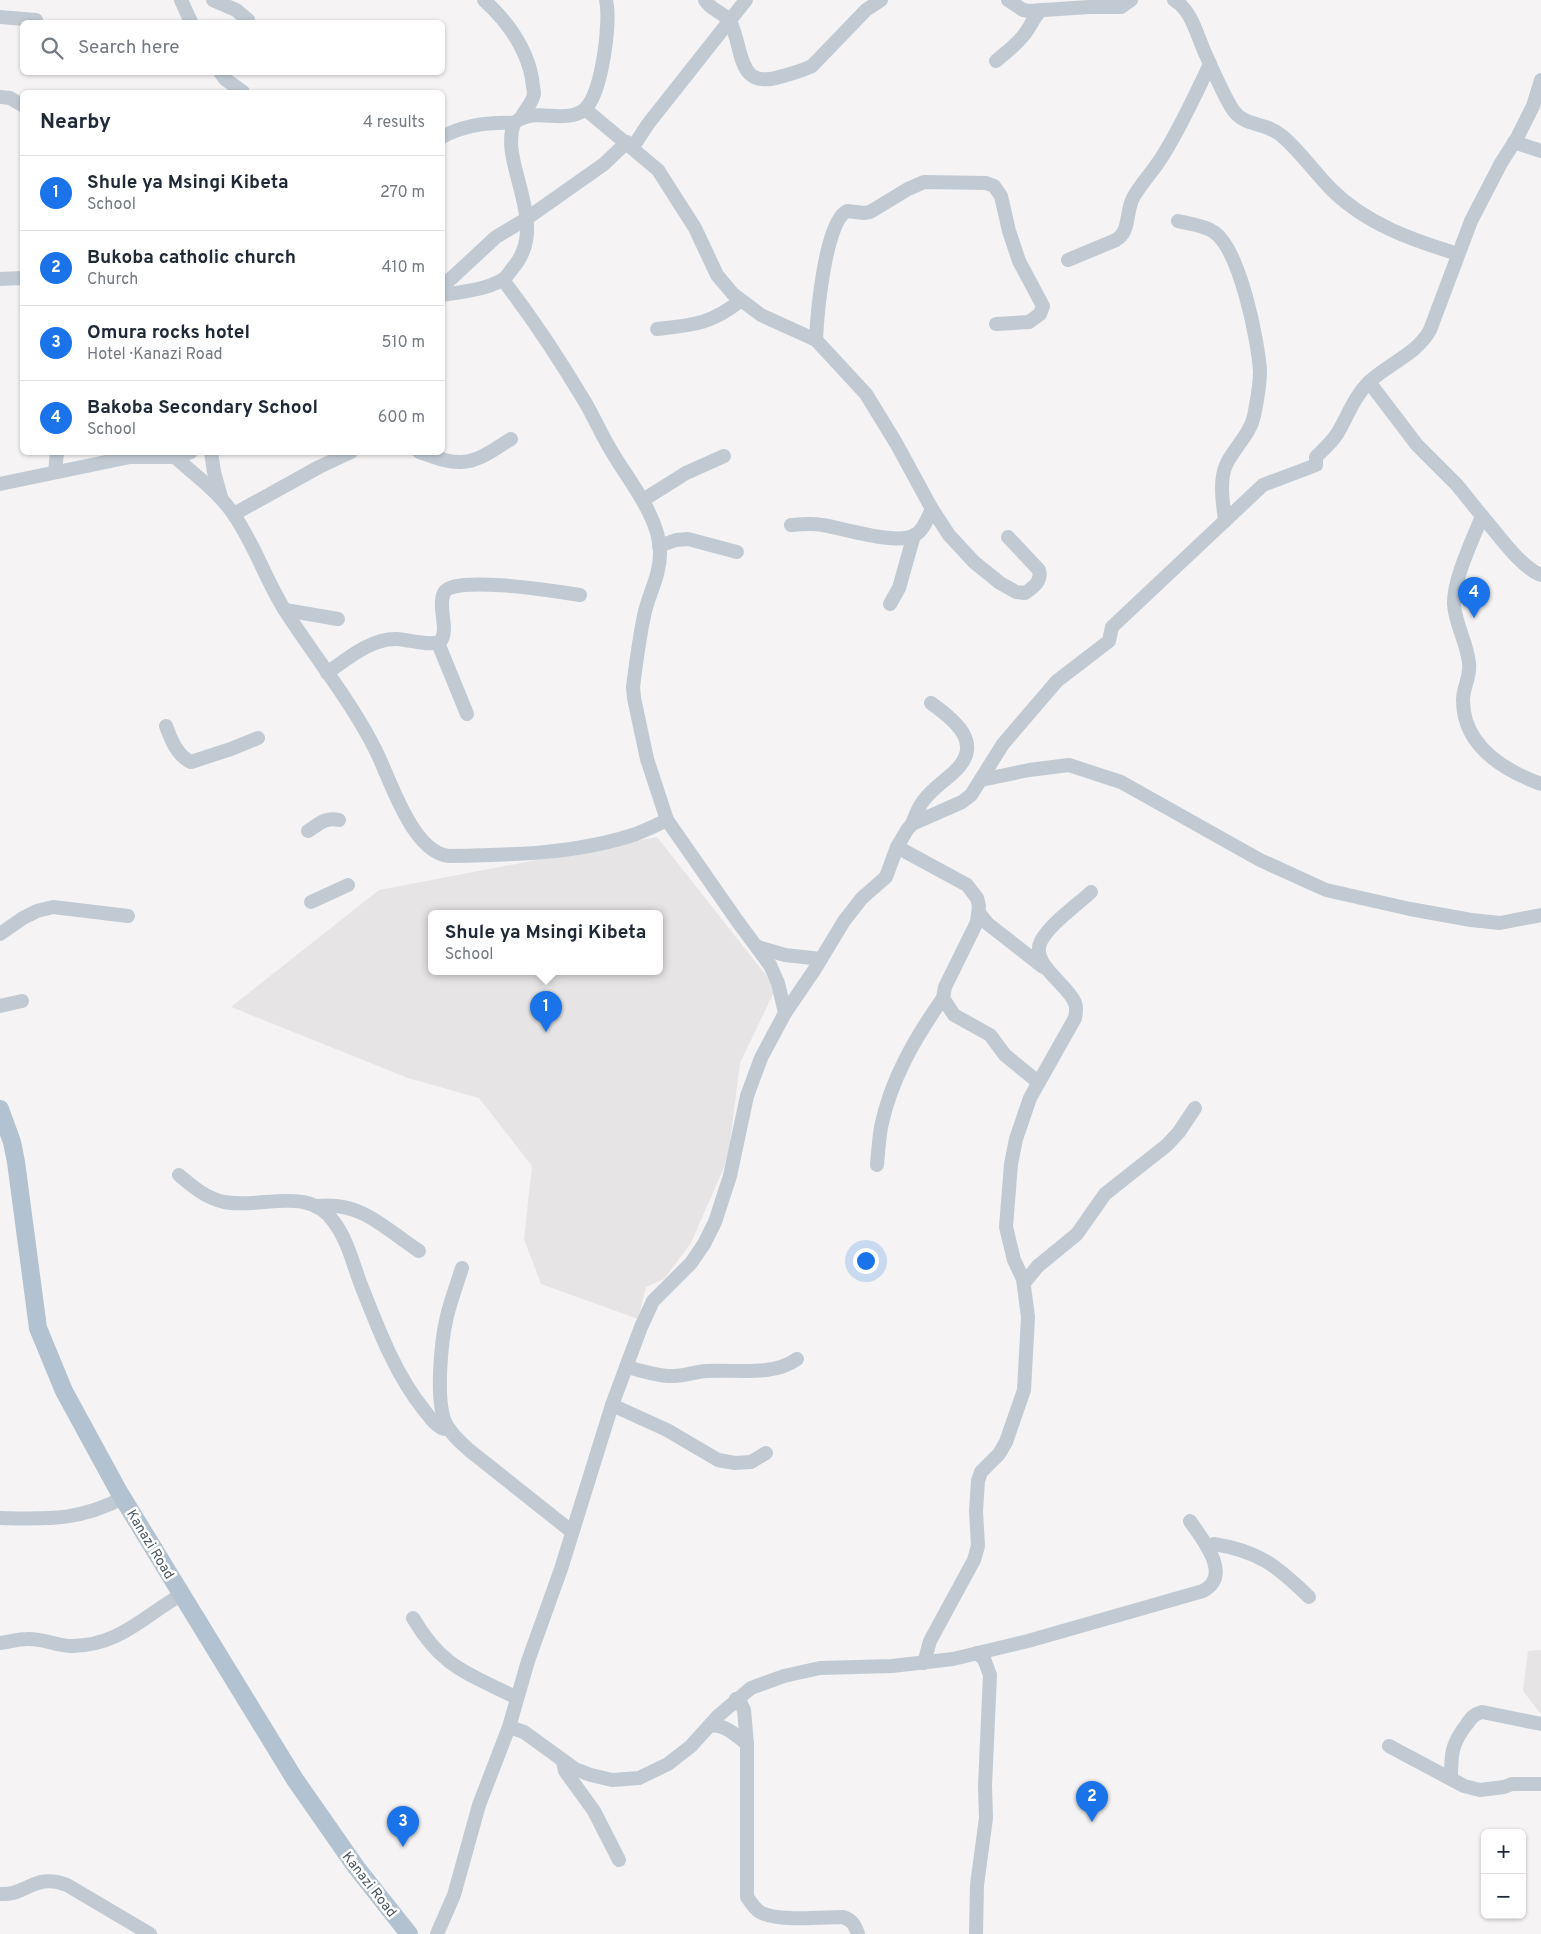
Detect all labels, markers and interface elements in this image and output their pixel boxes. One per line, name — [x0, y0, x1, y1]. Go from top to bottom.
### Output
search box — [20, 20, 445, 75]
icon: search — [38, 34, 66, 62]
text: Search here — [78, 36, 180, 60]
text: Nearby — [40, 109, 111, 136]
text: 4 results — [363, 113, 425, 133]
text: Shule ya Msingi Kibeta — [87, 171, 289, 195]
text: 1 — [53, 183, 59, 203]
text: 270 m — [380, 183, 425, 203]
text: School — [87, 195, 136, 215]
text: Bukoba catholic church — [87, 246, 296, 270]
text: 2 — [51, 258, 61, 278]
text: 410 m — [382, 258, 425, 278]
text: Church — [87, 270, 138, 290]
text: Omura rocks hotel — [87, 321, 250, 345]
text: 3 — [51, 333, 61, 353]
text: 510 m — [382, 333, 425, 353]
text: Hotel · Kanazi Road — [87, 345, 223, 365]
text: Bakoba Secondary School — [87, 396, 318, 420]
text: 4 — [51, 408, 61, 428]
text: 600 m — [378, 408, 425, 428]
text: School — [87, 420, 136, 440]
pin: 4 — [1458, 577, 1490, 618]
popup — [428, 910, 663, 975]
text: Shule ya Msingi Kibeta — [445, 921, 646, 945]
text: School — [445, 945, 494, 965]
pin: 1 — [530, 991, 562, 1032]
your location — [853, 1248, 879, 1274]
street label: Kanazi Road — [122, 1507, 177, 1583]
pin: 2 — [1076, 1781, 1108, 1822]
pin: 3 — [387, 1806, 419, 1847]
map controls — [1481, 1829, 1526, 1919]
button: + — [1481, 1829, 1526, 1874]
street label: Kanazi Road — [338, 1849, 400, 1921]
button: − — [1481, 1874, 1526, 1919]

